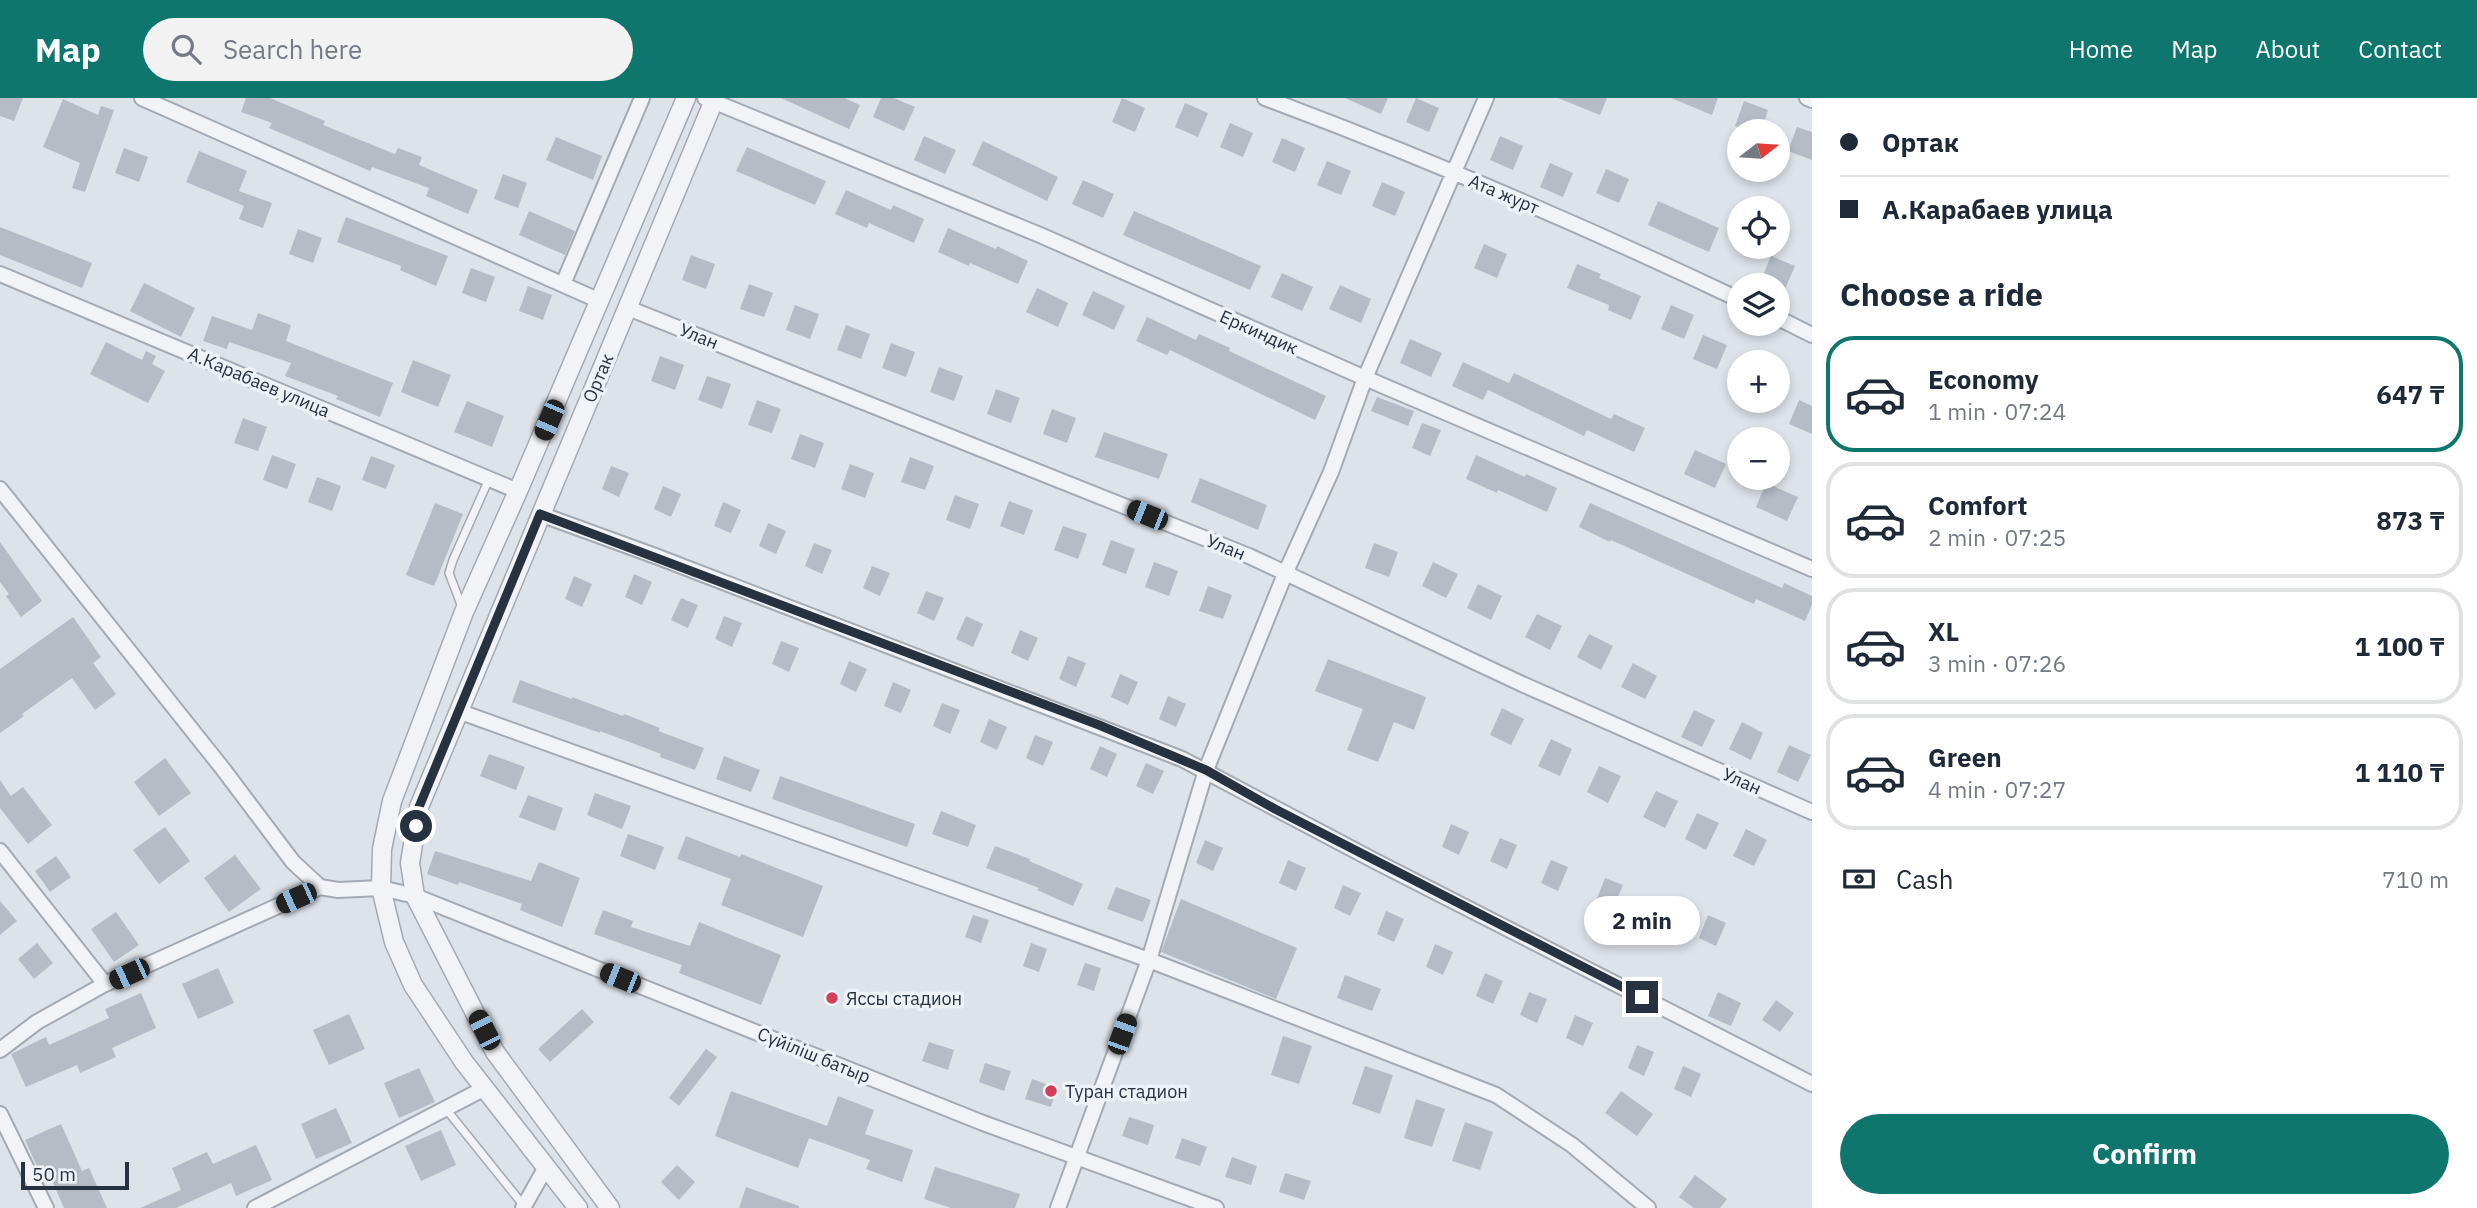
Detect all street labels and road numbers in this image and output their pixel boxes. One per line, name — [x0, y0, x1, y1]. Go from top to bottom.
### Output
street label: Ата журт — [1465, 169, 1543, 219]
street label: Еркиндик — [1216, 305, 1302, 359]
street label: Улан — [676, 318, 722, 354]
street label: А.Карабаев улица — [185, 342, 334, 422]
street label: Ортак — [577, 350, 619, 406]
street label: Улан — [1203, 529, 1249, 565]
street label: Улан — [1719, 762, 1765, 800]
street label: Сүйіліш батыр — [754, 1022, 874, 1088]

